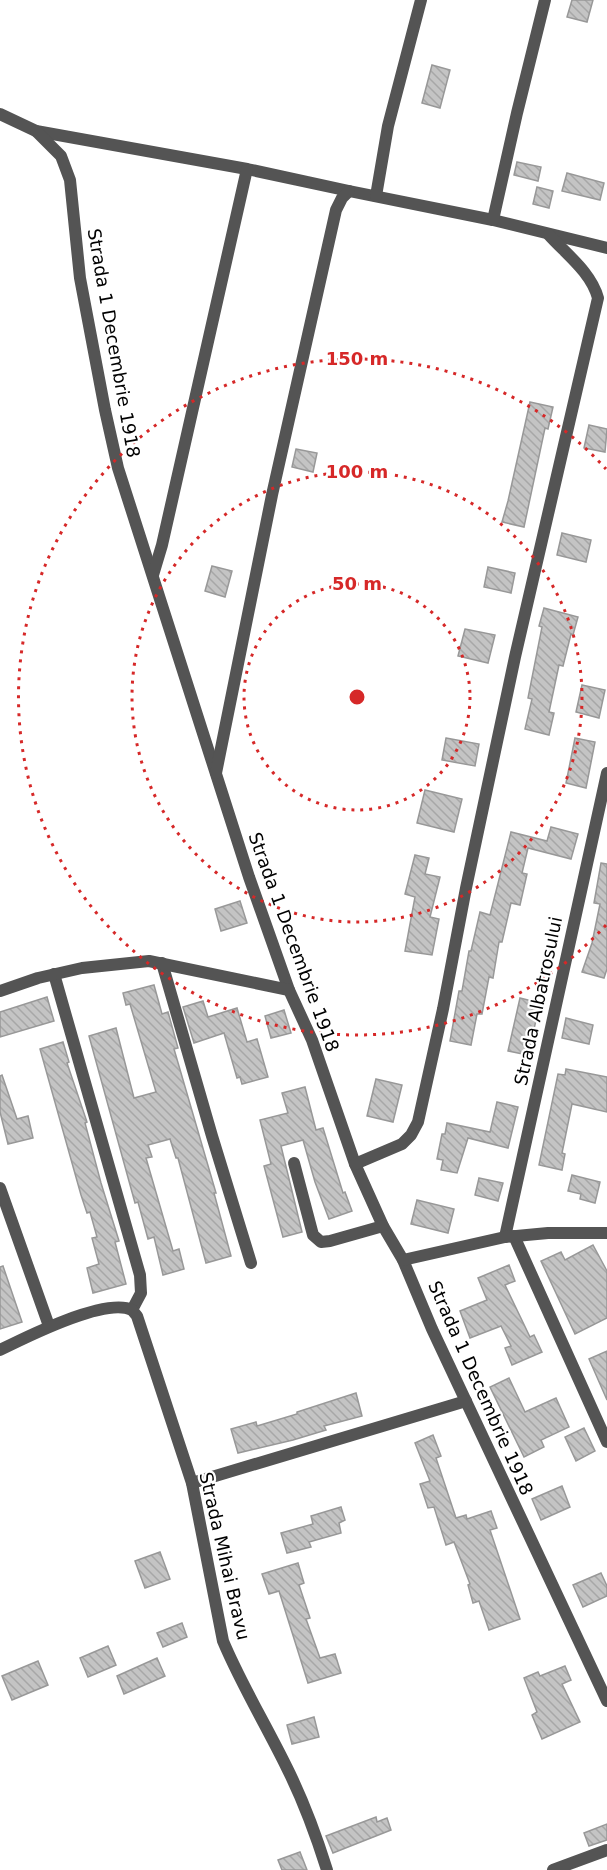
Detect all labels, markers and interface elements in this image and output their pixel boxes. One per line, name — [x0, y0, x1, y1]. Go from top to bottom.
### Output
street label: Strada 1 Decembrie 1918 — [84, 227, 144, 459]
text: 150 m — [326, 348, 388, 369]
text: 100 m — [326, 461, 388, 482]
text: 50 m — [332, 573, 382, 594]
centre of rings — [347, 687, 367, 707]
street label: Strada 1 Decembrie 1918 — [244, 829, 344, 1055]
street label: Strada Albatrosului — [510, 915, 566, 1087]
street label: Strada 1 Decembrie 1918 — [424, 1278, 538, 1498]
street label: Strada Mihai Bravu — [195, 1470, 255, 1642]

